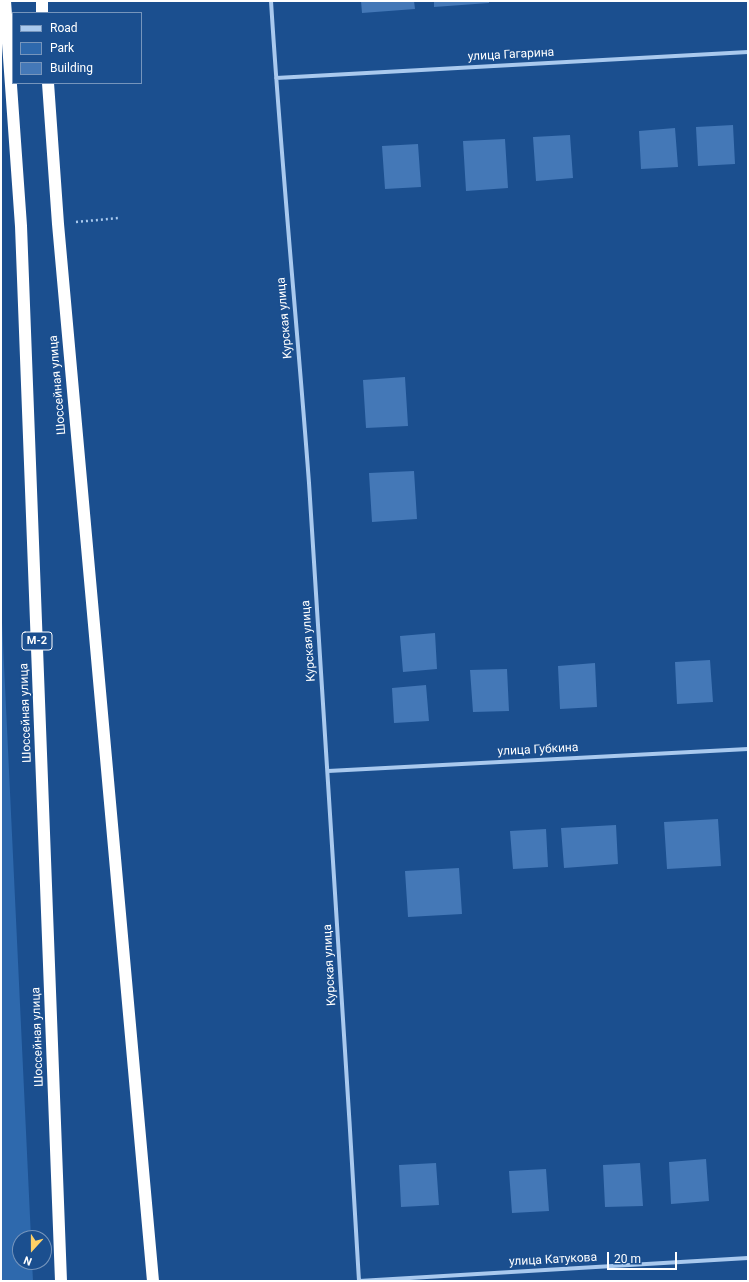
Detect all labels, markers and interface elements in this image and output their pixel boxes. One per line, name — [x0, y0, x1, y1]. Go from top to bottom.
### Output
legend — [12, 12, 142, 84]
text: Road — [50, 21, 78, 35]
text: Park — [50, 41, 74, 55]
street label: улица Гагарина — [467, 46, 555, 64]
text: Building — [50, 61, 93, 75]
street label: Курская улица — [274, 277, 296, 359]
street label: Шоссейная улица — [46, 335, 70, 435]
street label: Курская улица — [299, 600, 319, 682]
road number: М-2 — [22, 632, 52, 650]
street label: Шоссейная улица — [17, 663, 35, 763]
street label: улица Губкина — [497, 741, 579, 759]
street label: Курская улица — [321, 924, 339, 1006]
street label: Шоссейная улица — [29, 987, 47, 1087]
north arrow — [12, 1230, 52, 1270]
scale bar — [609, 1244, 679, 1270]
street label: улица Катукова — [509, 1251, 597, 1269]
text: 20 m — [614, 1252, 641, 1266]
text: N — [22, 1253, 34, 1268]

